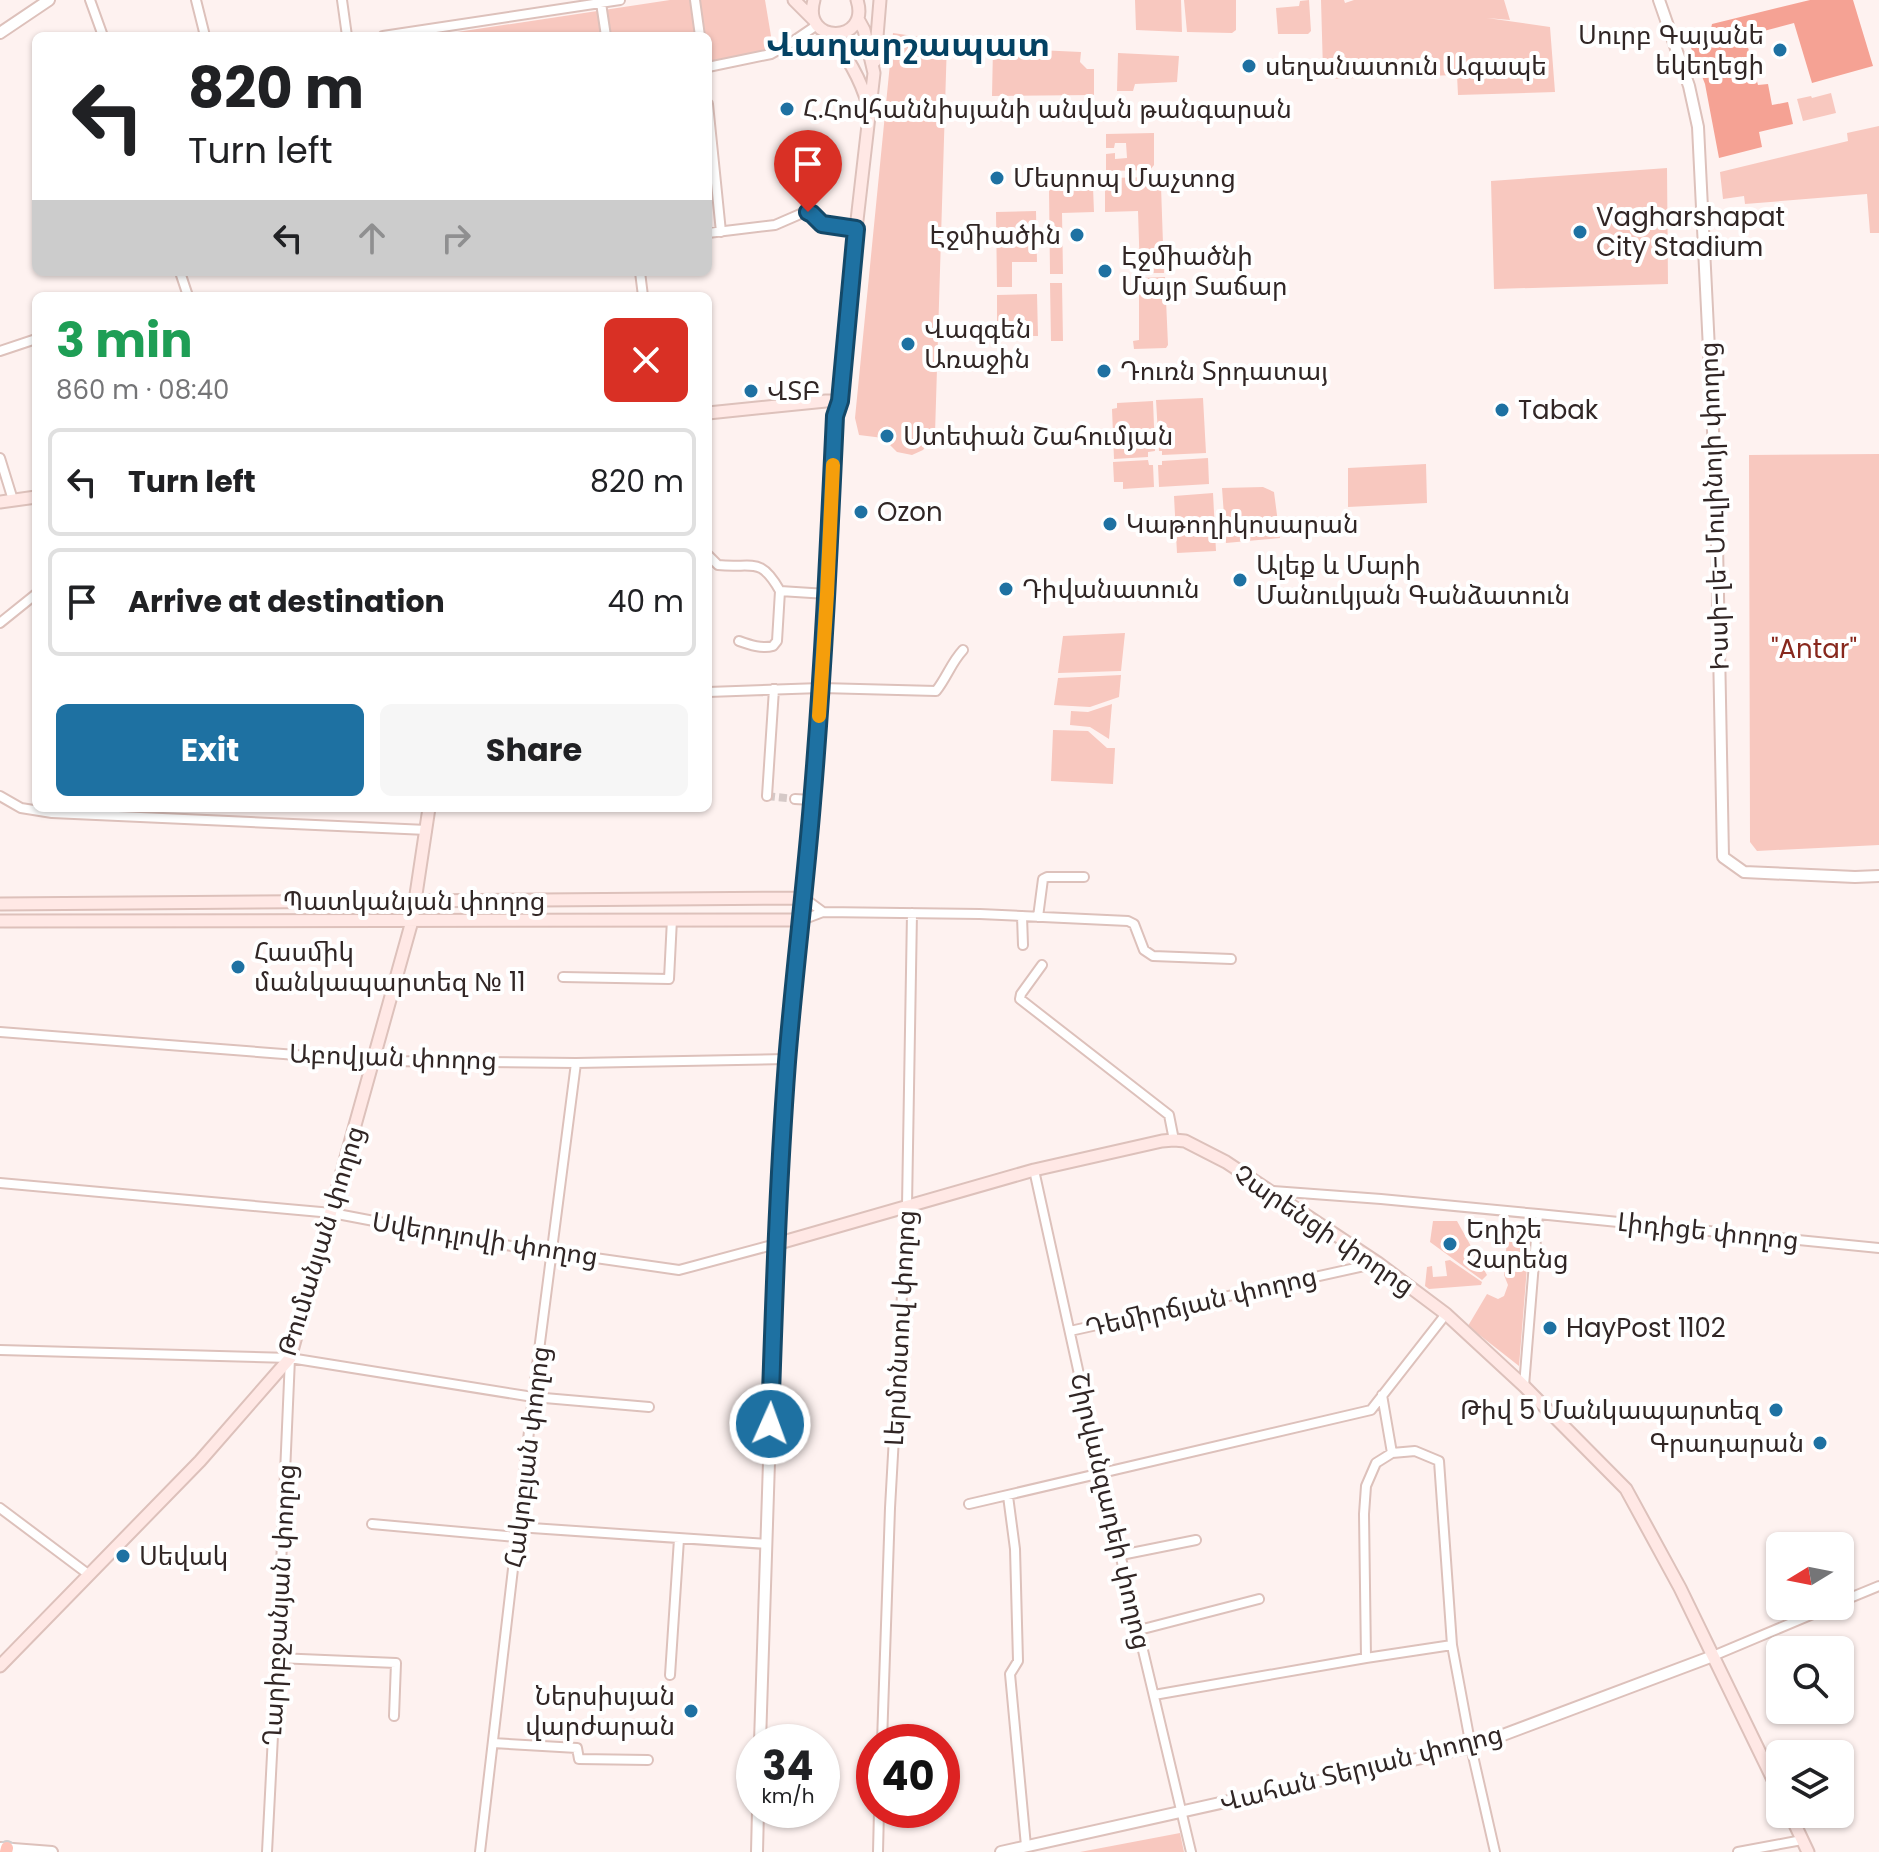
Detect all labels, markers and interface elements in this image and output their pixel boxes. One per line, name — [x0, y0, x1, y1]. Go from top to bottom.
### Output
place label: Սուրբ Գայանե եկեղեցի — [1578, 17, 1764, 83]
district label: Վաղարշապատ — [766, 20, 1050, 68]
marker: Սուրբ Գայանե եկեղեցի — [1771, 41, 1789, 59]
place label: սեղանատուն Ագապե — [1265, 48, 1547, 84]
text: 820 m — [188, 49, 364, 128]
marker: սեղանատուն Ագապե — [1240, 57, 1258, 75]
icon: left — [56, 64, 160, 168]
place label: Հ.Հովհաննիսյանի անվան թանգարան — [803, 91, 1292, 127]
marker: Հ.Հովհաննիսյանի անվան թանգարան — [778, 100, 796, 118]
text: Turn left — [188, 125, 333, 176]
pin — [774, 130, 842, 212]
icon: arrive — [786, 142, 830, 186]
place label: Մեսրոպ Մաչտոց — [1013, 160, 1236, 196]
marker: Մեսրոպ Մաչտոց — [988, 169, 1006, 187]
place label: Vagharshapat City Stadium — [1596, 199, 1785, 265]
icon: left — [266, 216, 310, 260]
icon: ahead — [350, 216, 394, 260]
icon: right — [434, 216, 478, 260]
place label: Էջմիածին — [929, 217, 1061, 253]
marker: Vagharshapat City Stadium — [1571, 223, 1589, 241]
marker: Էջմիածին — [1068, 226, 1086, 244]
place label: Էջմիածնի Մայր Տաճար — [1121, 238, 1288, 304]
marker: Էջմիածնի Մայր Տաճար — [1096, 262, 1114, 280]
text: 3 min — [56, 307, 193, 374]
place label: Վազգեն Առաջին — [924, 311, 1031, 377]
button: close — [604, 318, 688, 402]
marker: Վազգեն Առաջին — [899, 335, 917, 353]
street label: Իսսի-լե-Մուլինոյի փողոց — [1690, 341, 1738, 671]
place label: Դուռն Տրդատայ — [1120, 353, 1328, 389]
marker: Դուռն Տրդատայ — [1095, 362, 1113, 380]
text: 860 m · 08:40 — [56, 372, 229, 408]
place label: ՎՏԲ — [767, 373, 820, 409]
marker: ՎՏԲ — [742, 382, 760, 400]
place label: Tabak — [1518, 392, 1599, 428]
marker: Tabak — [1493, 401, 1511, 419]
place label: Ստեփան Շահումյան — [903, 418, 1173, 454]
marker: Ստեփան Շահումյան — [878, 427, 896, 445]
icon: left — [60, 460, 104, 504]
text: Turn left — [128, 460, 256, 503]
text: 820 m — [590, 460, 684, 503]
place label: Ozon — [877, 494, 943, 530]
marker: Ozon — [852, 503, 870, 521]
place label: Կաթողիկոսարան — [1126, 506, 1359, 542]
marker: Կաթողիկոսարան — [1101, 515, 1119, 533]
place label: Ալեք և Մարի Մանուկյան Գանձատուն — [1256, 547, 1570, 613]
place label: Դիվանատուն — [1022, 571, 1200, 607]
marker: Ալեք և Մարի Մանուկյան Գանձատուն — [1231, 571, 1249, 589]
icon: arrive — [60, 580, 104, 624]
text: Arrive at destination — [128, 580, 445, 623]
text: 40 m — [607, 580, 684, 623]
marker: Դիվանատուն — [997, 580, 1015, 598]
park label: "Antar" — [1771, 631, 1857, 667]
button: Exit — [56, 704, 364, 796]
button: Share — [380, 704, 688, 796]
street label: Պատկանյան փողոց — [283, 883, 545, 919]
place label: Հասմիկ մանկապարտեզ № 11 — [254, 934, 526, 1000]
marker: Հասմիկ մանկապարտեզ № 11 — [229, 958, 247, 976]
street label: Աբովյան փողոց — [288, 1035, 498, 1079]
street label: Թումանյան փողոց — [269, 1122, 373, 1360]
street label: Չարենցի փողոց — [1227, 1156, 1421, 1304]
street label: Սվերդլովի փողոց — [369, 1203, 601, 1275]
street label: Լիդիցե փողոց — [1616, 1204, 1800, 1258]
street label: Լերմոնտով փողոց — [876, 1209, 924, 1447]
place label: Եղիշե Չարենց — [1466, 1211, 1569, 1277]
marker: Եղիշե Չարենց — [1441, 1235, 1459, 1253]
street label: Դեմիրճյան փողոց — [1082, 1258, 1320, 1346]
place label: HayPost 1102 — [1566, 1310, 1726, 1346]
marker: HayPost 1102 — [1541, 1319, 1559, 1337]
street label: Հակոբյան փողոց — [496, 1344, 558, 1570]
street label: Շիրվանզադեի փողոց — [1062, 1369, 1160, 1653]
position arrow — [728, 1382, 812, 1466]
place label: Թիվ 5 Մանկապարտեզ — [1460, 1392, 1761, 1428]
marker: Թիվ 5 Մանկապարտեզ — [1767, 1401, 1785, 1419]
place label: Գրադարան — [1649, 1425, 1804, 1461]
marker: Գրադարան — [1811, 1434, 1829, 1452]
street label: Ղարիբջանյան փողոց — [254, 1463, 304, 1747]
north arrow — [1766, 1532, 1854, 1620]
map controls — [1766, 1532, 1854, 1828]
place label: Սեվակ — [139, 1538, 228, 1574]
marker: Սեվակ — [114, 1547, 132, 1565]
button: search — [1766, 1636, 1854, 1724]
place label: Ներսիսյան վարժարան — [525, 1678, 675, 1744]
marker: Ներսիսյան վարժարան — [682, 1702, 700, 1720]
street label: Վահան Տերյան փողոց — [1216, 1715, 1506, 1821]
speed limit sign: 40 — [856, 1724, 960, 1828]
text: 34 — [762, 1738, 814, 1794]
button: layers — [1766, 1740, 1854, 1828]
text: km/h — [761, 1782, 815, 1810]

